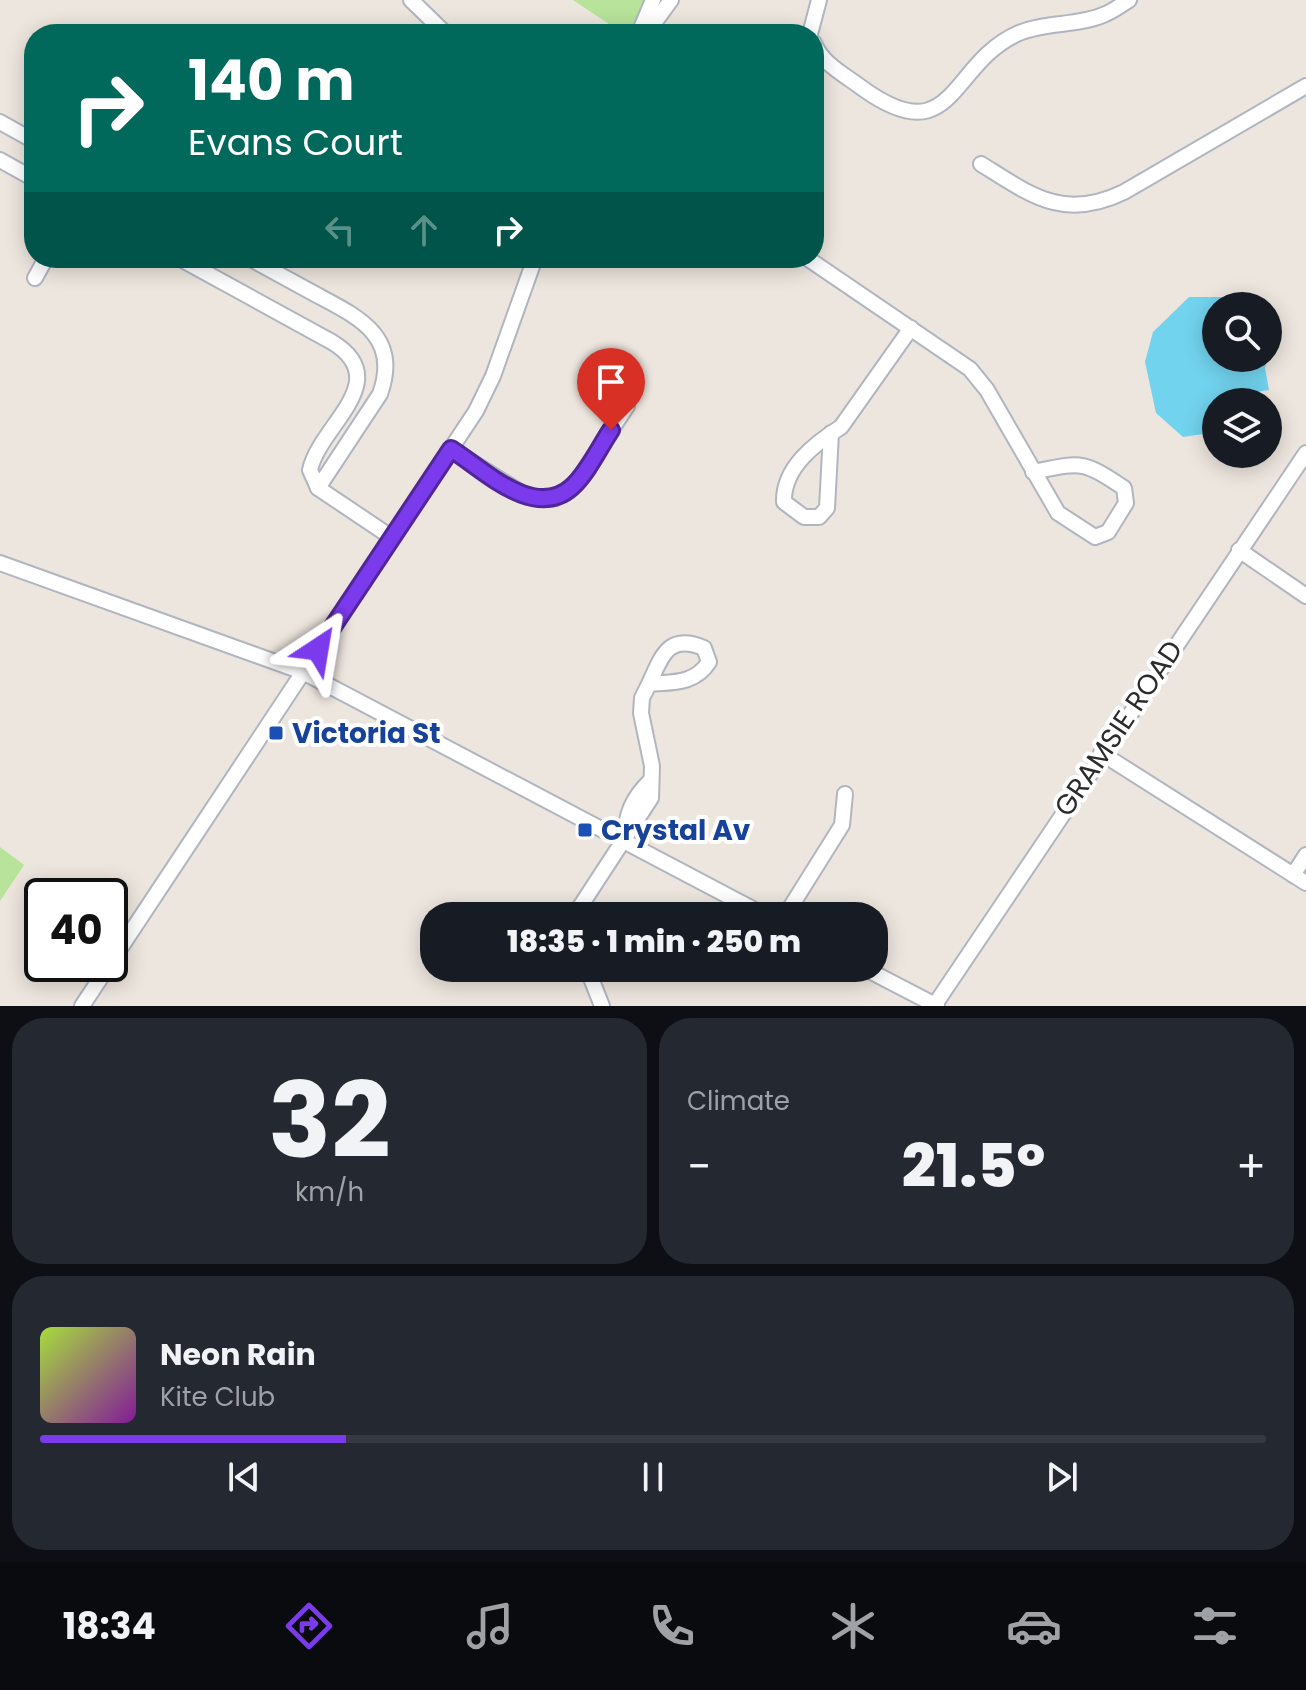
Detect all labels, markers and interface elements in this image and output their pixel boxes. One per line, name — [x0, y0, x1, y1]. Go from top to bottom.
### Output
text: 140 m — [188, 41, 355, 120]
icon: right — [56, 56, 160, 160]
text: Evans Court — [188, 117, 403, 168]
icon: left — [318, 208, 362, 252]
icon: ahead — [402, 208, 446, 252]
icon: right — [486, 208, 530, 252]
map controls — [1202, 292, 1282, 468]
button: search — [1202, 292, 1282, 372]
pin — [577, 348, 645, 430]
icon: arrive — [589, 360, 633, 404]
button: layers — [1202, 388, 1282, 468]
position arrow — [276, 607, 360, 691]
street label: GRAMSIE ROAD — [1045, 633, 1192, 824]
place label: Victoria St — [292, 714, 441, 753]
marker: Victoria St — [267, 724, 285, 742]
place label: Crystal Av — [601, 811, 751, 850]
marker: Crystal Av — [576, 821, 594, 839]
speed limit sign: 40 — [24, 878, 128, 982]
text: 18:35 · 1 min · 250 m — [507, 920, 801, 963]
text: 32 — [268, 1048, 391, 1193]
text: Climate — [687, 1083, 790, 1119]
text: 21.5° — [902, 1124, 1045, 1208]
text: − — [687, 1136, 711, 1197]
text: + — [1236, 1136, 1266, 1197]
text: km/h — [295, 1174, 364, 1210]
text: Neon Rain — [160, 1333, 316, 1376]
text: Kite Club — [160, 1379, 275, 1415]
icon: previous — [222, 1455, 266, 1499]
icon: pause — [631, 1455, 675, 1499]
icon: next — [1040, 1455, 1084, 1499]
icon: directions — [281, 1598, 337, 1654]
icon: music — [462, 1598, 518, 1654]
icon: phone — [644, 1598, 700, 1654]
icon: climate — [825, 1598, 881, 1654]
icon: car — [1006, 1598, 1062, 1654]
icon: filters — [1187, 1598, 1243, 1654]
text: 18:34 — [63, 1601, 156, 1652]

